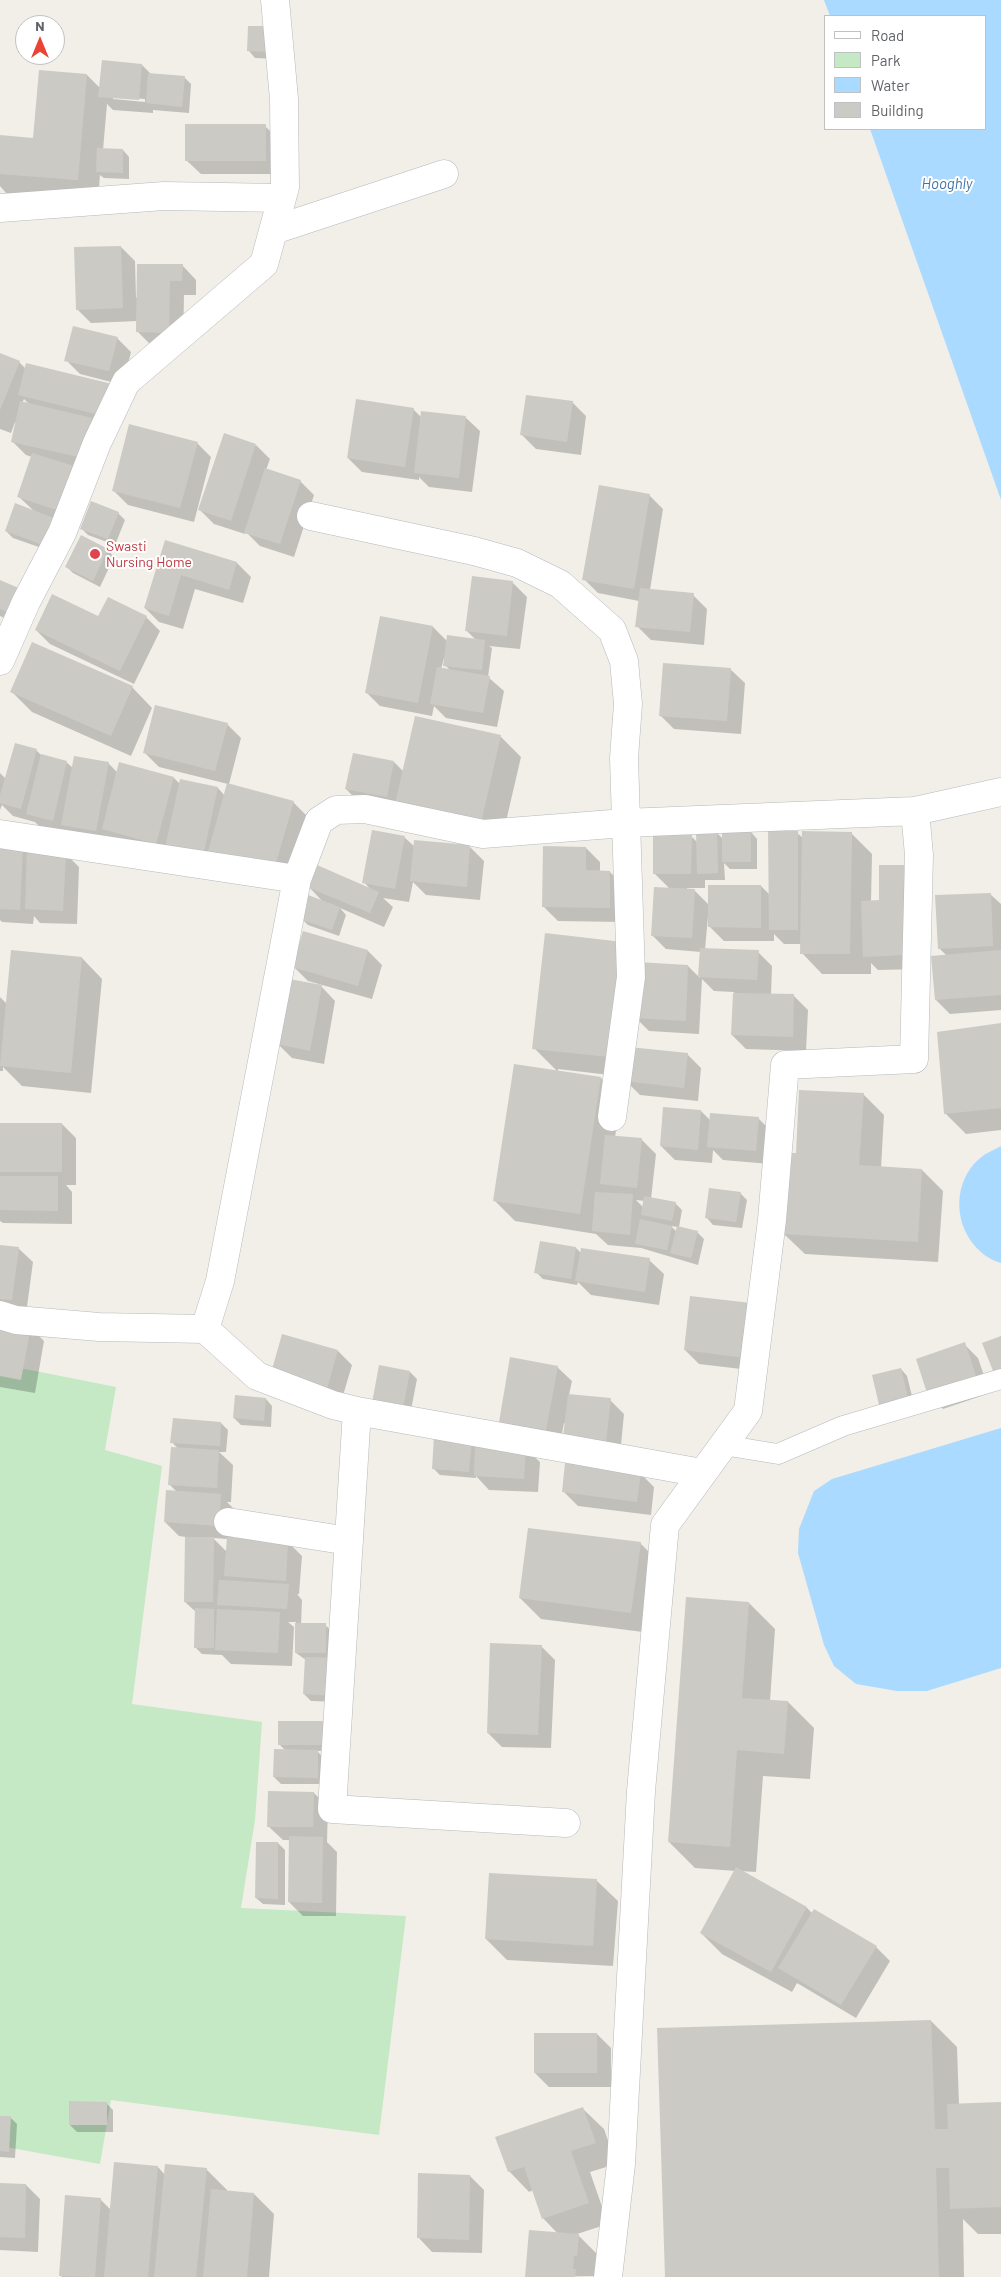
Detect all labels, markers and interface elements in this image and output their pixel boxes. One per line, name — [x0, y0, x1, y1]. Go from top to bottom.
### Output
north arrow — [15, 15, 65, 65]
legend — [824, 15, 986, 130]
text: N — [35, 17, 45, 34]
text: Road — [871, 26, 904, 44]
text: Park — [871, 51, 900, 69]
text: Water — [871, 76, 910, 94]
text: Building — [871, 101, 924, 119]
water label: Hooghly — [921, 175, 973, 193]
place label: Swasti Nursing Home — [106, 538, 192, 570]
marker: Swasti Nursing Home — [88, 547, 102, 561]

